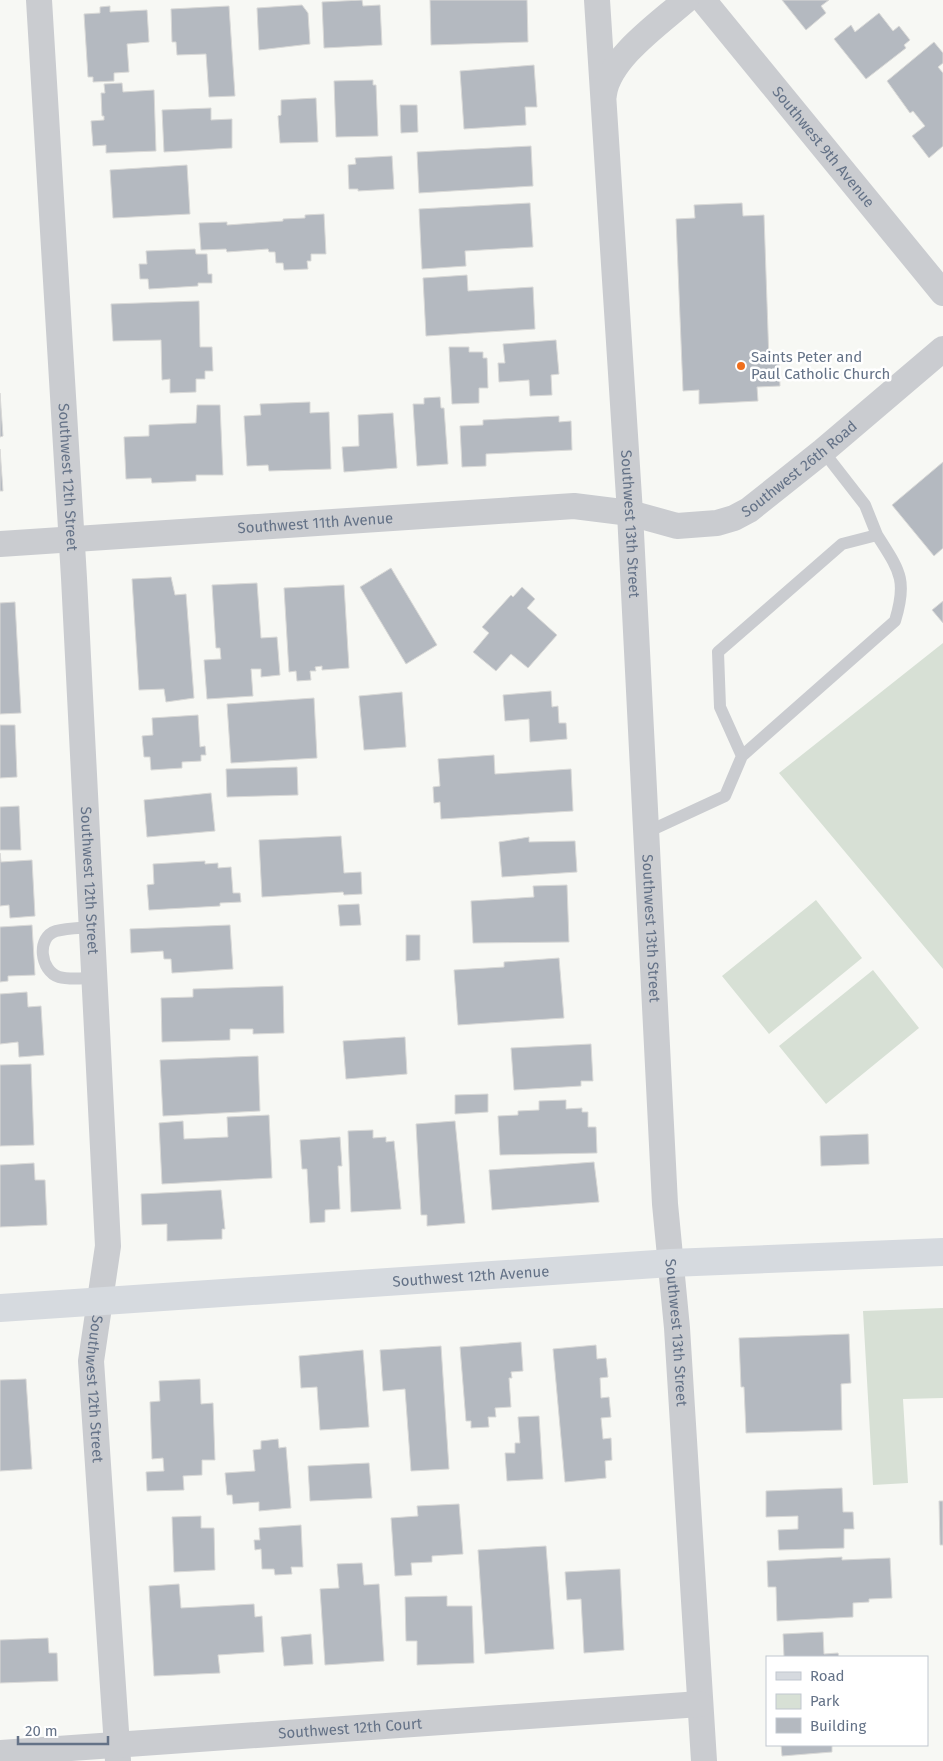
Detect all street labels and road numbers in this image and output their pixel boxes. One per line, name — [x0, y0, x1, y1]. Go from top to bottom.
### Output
street label: Southwest 9th Avenue — [769, 83, 878, 211]
street label: Southwest 12th Street — [54, 403, 81, 552]
street label: Southwest 26th Road — [739, 417, 861, 521]
street label: Southwest 13th Street — [617, 449, 643, 599]
street label: Southwest 11th Avenue — [237, 509, 394, 537]
street label: Southwest 12th Street — [77, 806, 102, 956]
street label: Southwest 13th Street — [638, 854, 664, 1003]
street label: Southwest 13th Street — [661, 1258, 691, 1408]
street label: Southwest 12th Avenue — [392, 1262, 550, 1291]
street label: Southwest 12th Street — [81, 1314, 107, 1464]
street label: Southwest 12th Court — [278, 1714, 423, 1743]

